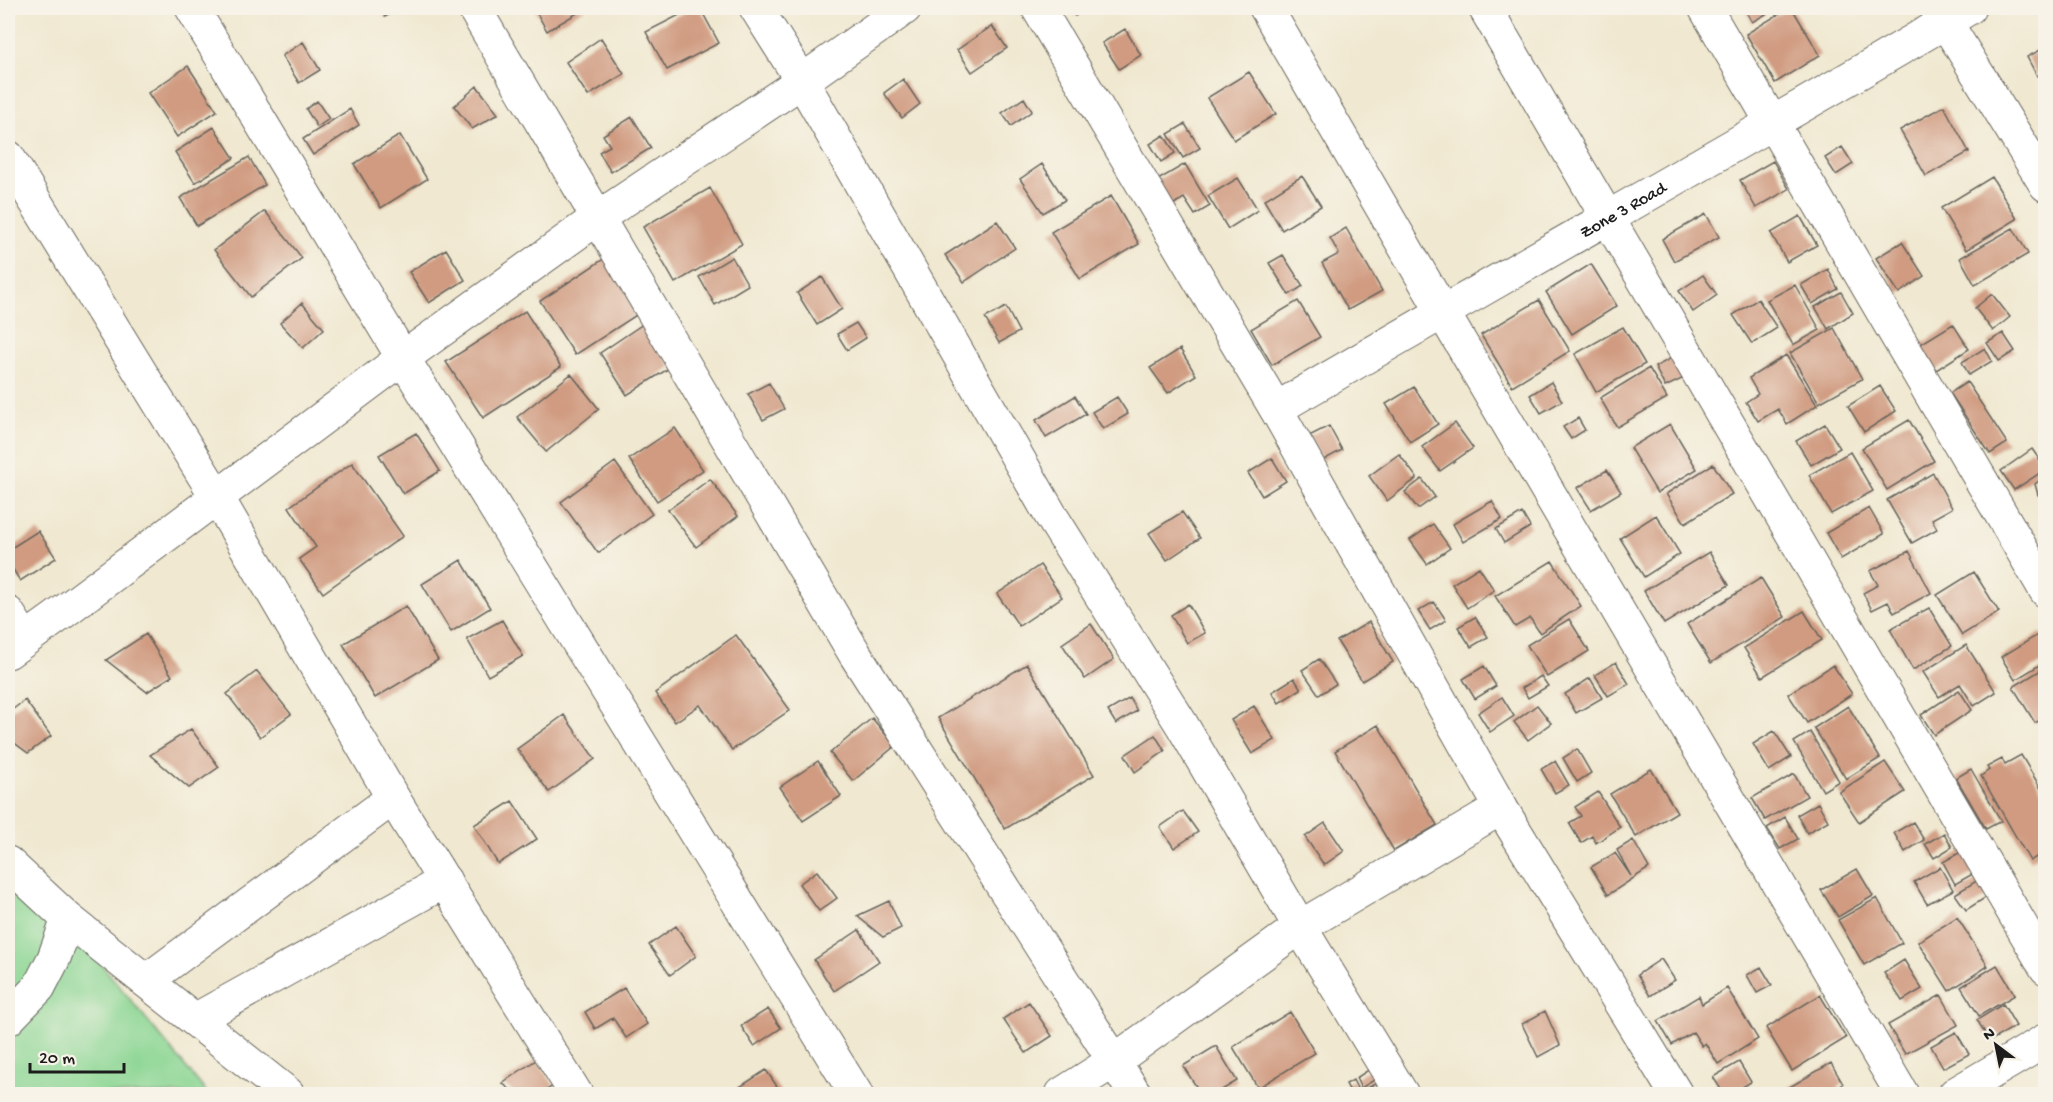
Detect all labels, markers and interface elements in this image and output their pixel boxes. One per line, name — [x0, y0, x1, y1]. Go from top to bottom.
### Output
street label: Zone 3 Road — [1577, 178, 1672, 244]
north arrow — [1966, 1015, 2026, 1075]
text: N — [1980, 1024, 2000, 1046]
scale bar — [30, 1036, 124, 1074]
text: 20 m — [39, 1049, 75, 1070]

